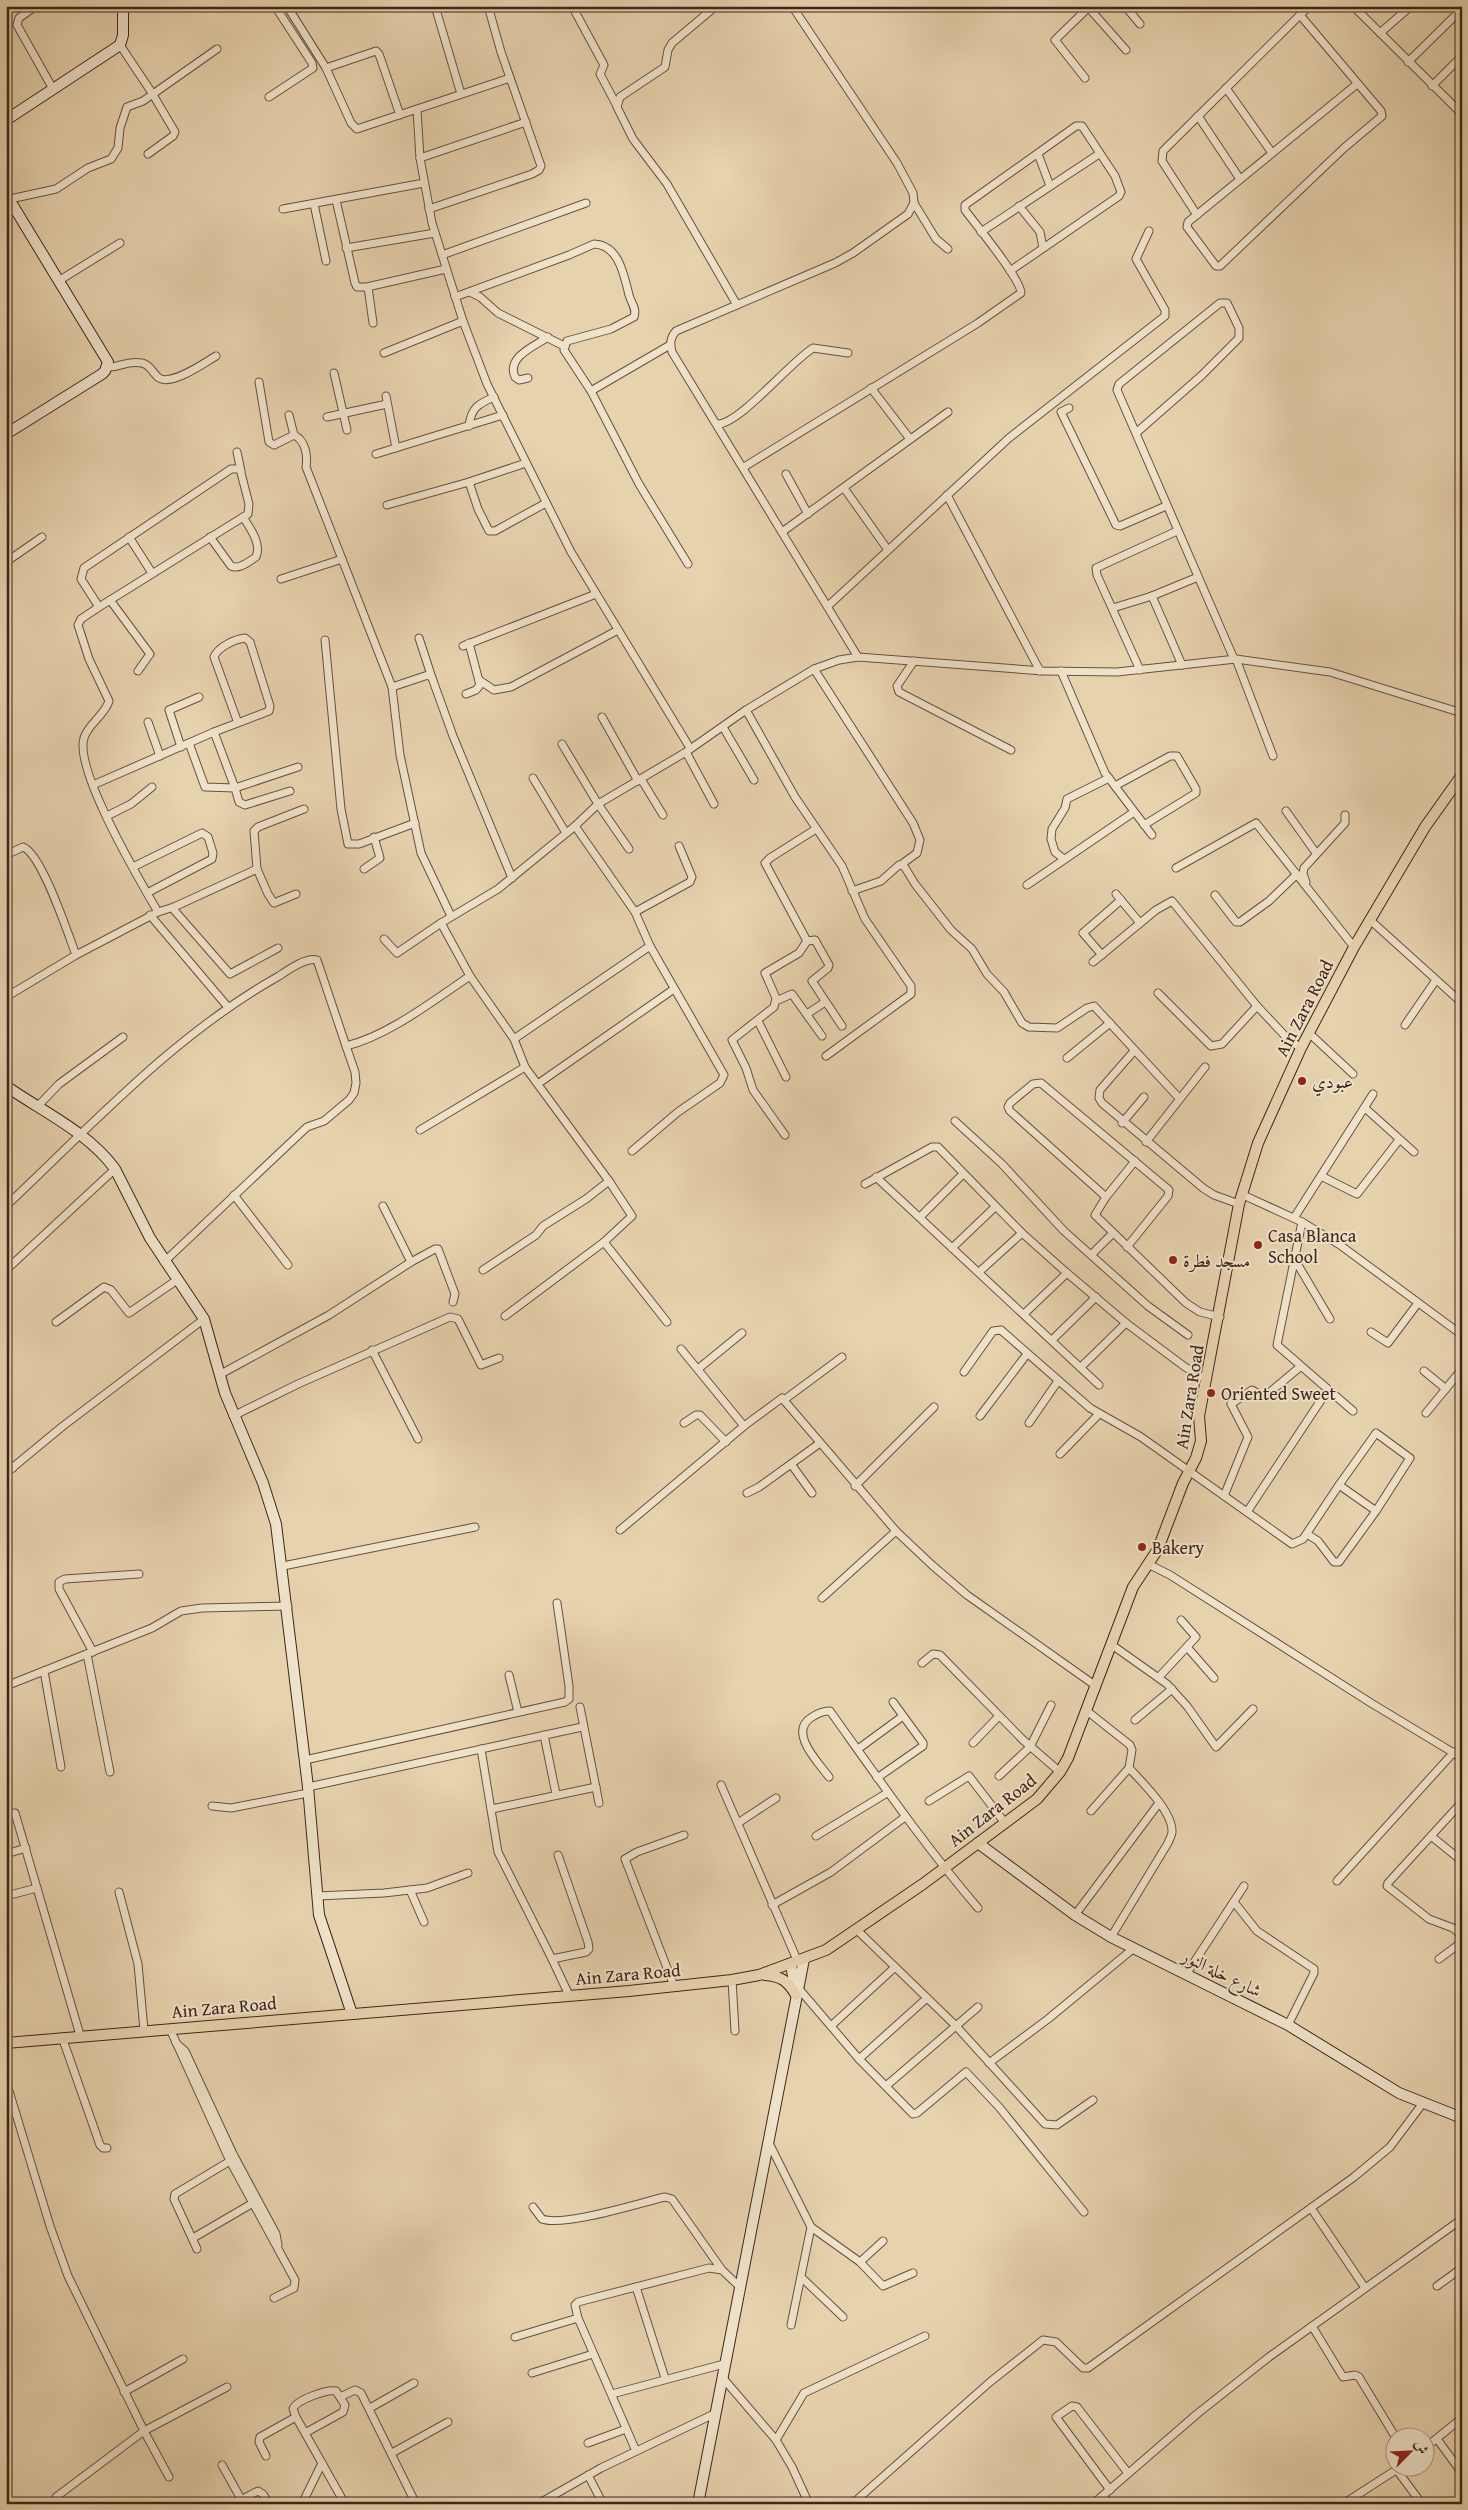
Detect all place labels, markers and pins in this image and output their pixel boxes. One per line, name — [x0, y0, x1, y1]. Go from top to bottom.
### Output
place label: عبودي — [1312, 1068, 1353, 1097]
marker: عبودي — [1296, 1075, 1308, 1087]
place label: Casa Blanca School — [1268, 1222, 1357, 1270]
marker: Casa Blanca School — [1252, 1239, 1264, 1251]
place label: مسجد فطرة — [1183, 1247, 1250, 1274]
marker: مسجد فطرة — [1167, 1254, 1179, 1266]
place label: Oriented Sweet — [1221, 1380, 1336, 1407]
marker: Oriented Sweet — [1205, 1387, 1217, 1399]
place label: Bakery — [1152, 1534, 1204, 1561]
marker: Bakery — [1136, 1541, 1148, 1553]

